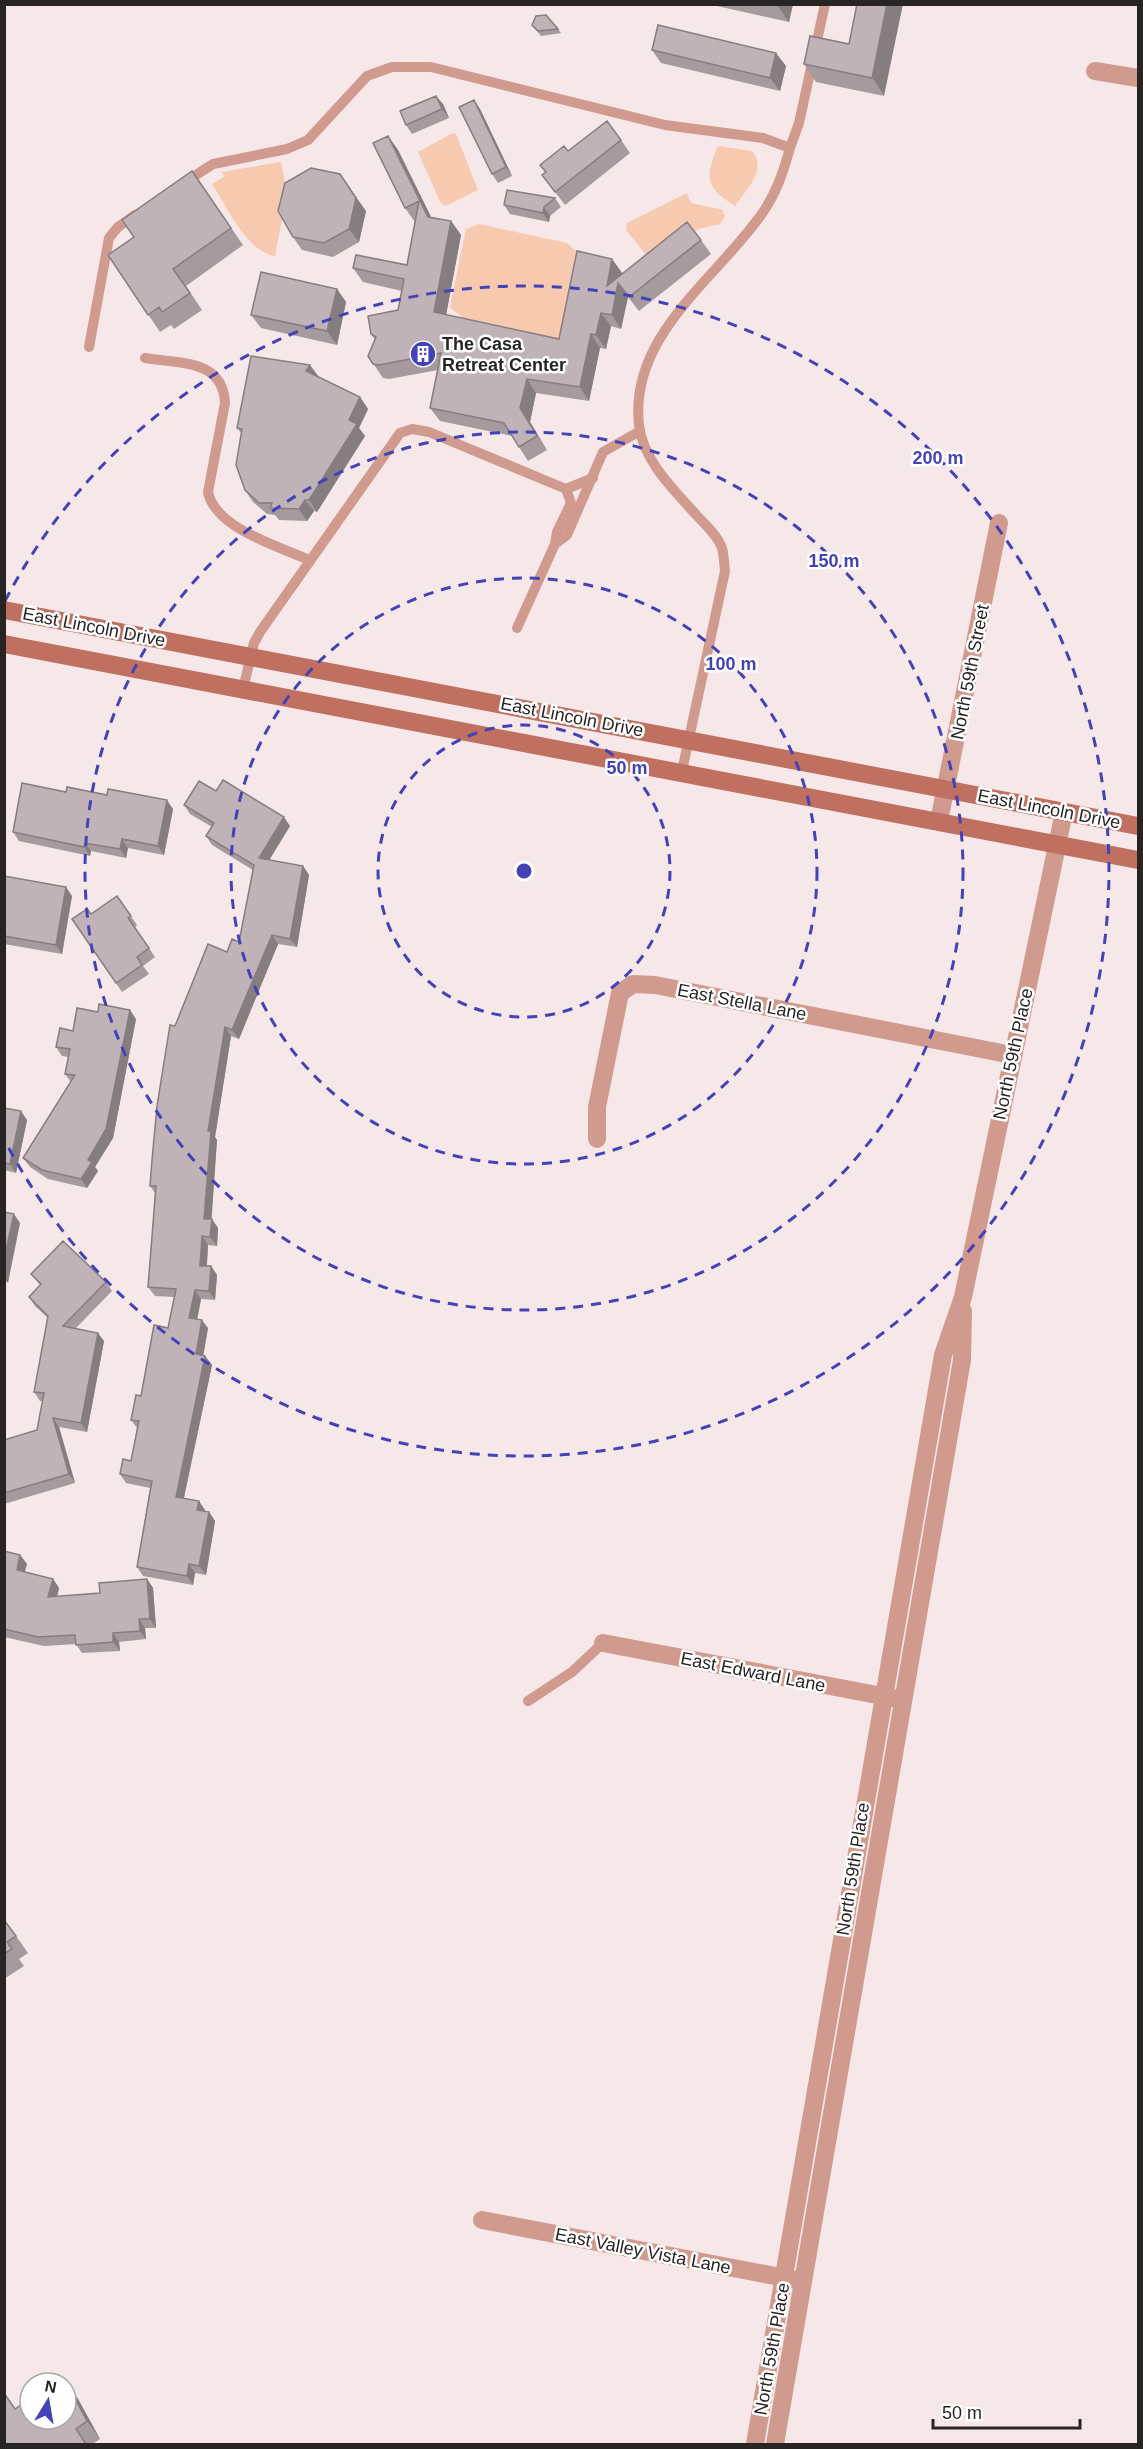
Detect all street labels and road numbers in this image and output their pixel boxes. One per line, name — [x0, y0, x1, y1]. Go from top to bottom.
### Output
street label: East Lincoln Drive — [21, 603, 167, 651]
street label: North 59th Street — [947, 603, 993, 741]
street label: East Lincoln Drive — [499, 693, 645, 741]
street label: East Lincoln Drive — [976, 785, 1122, 833]
street label: East Stella Lane — [676, 980, 808, 1024]
street label: North 59th Place — [989, 986, 1037, 1122]
street label: East Edward Lane — [679, 1648, 827, 1696]
street label: North 59th Place — [833, 1801, 873, 1937]
street label: East Valley Vista Lane — [554, 2224, 732, 2278]
street label: North 59th Place — [751, 2281, 793, 2417]

